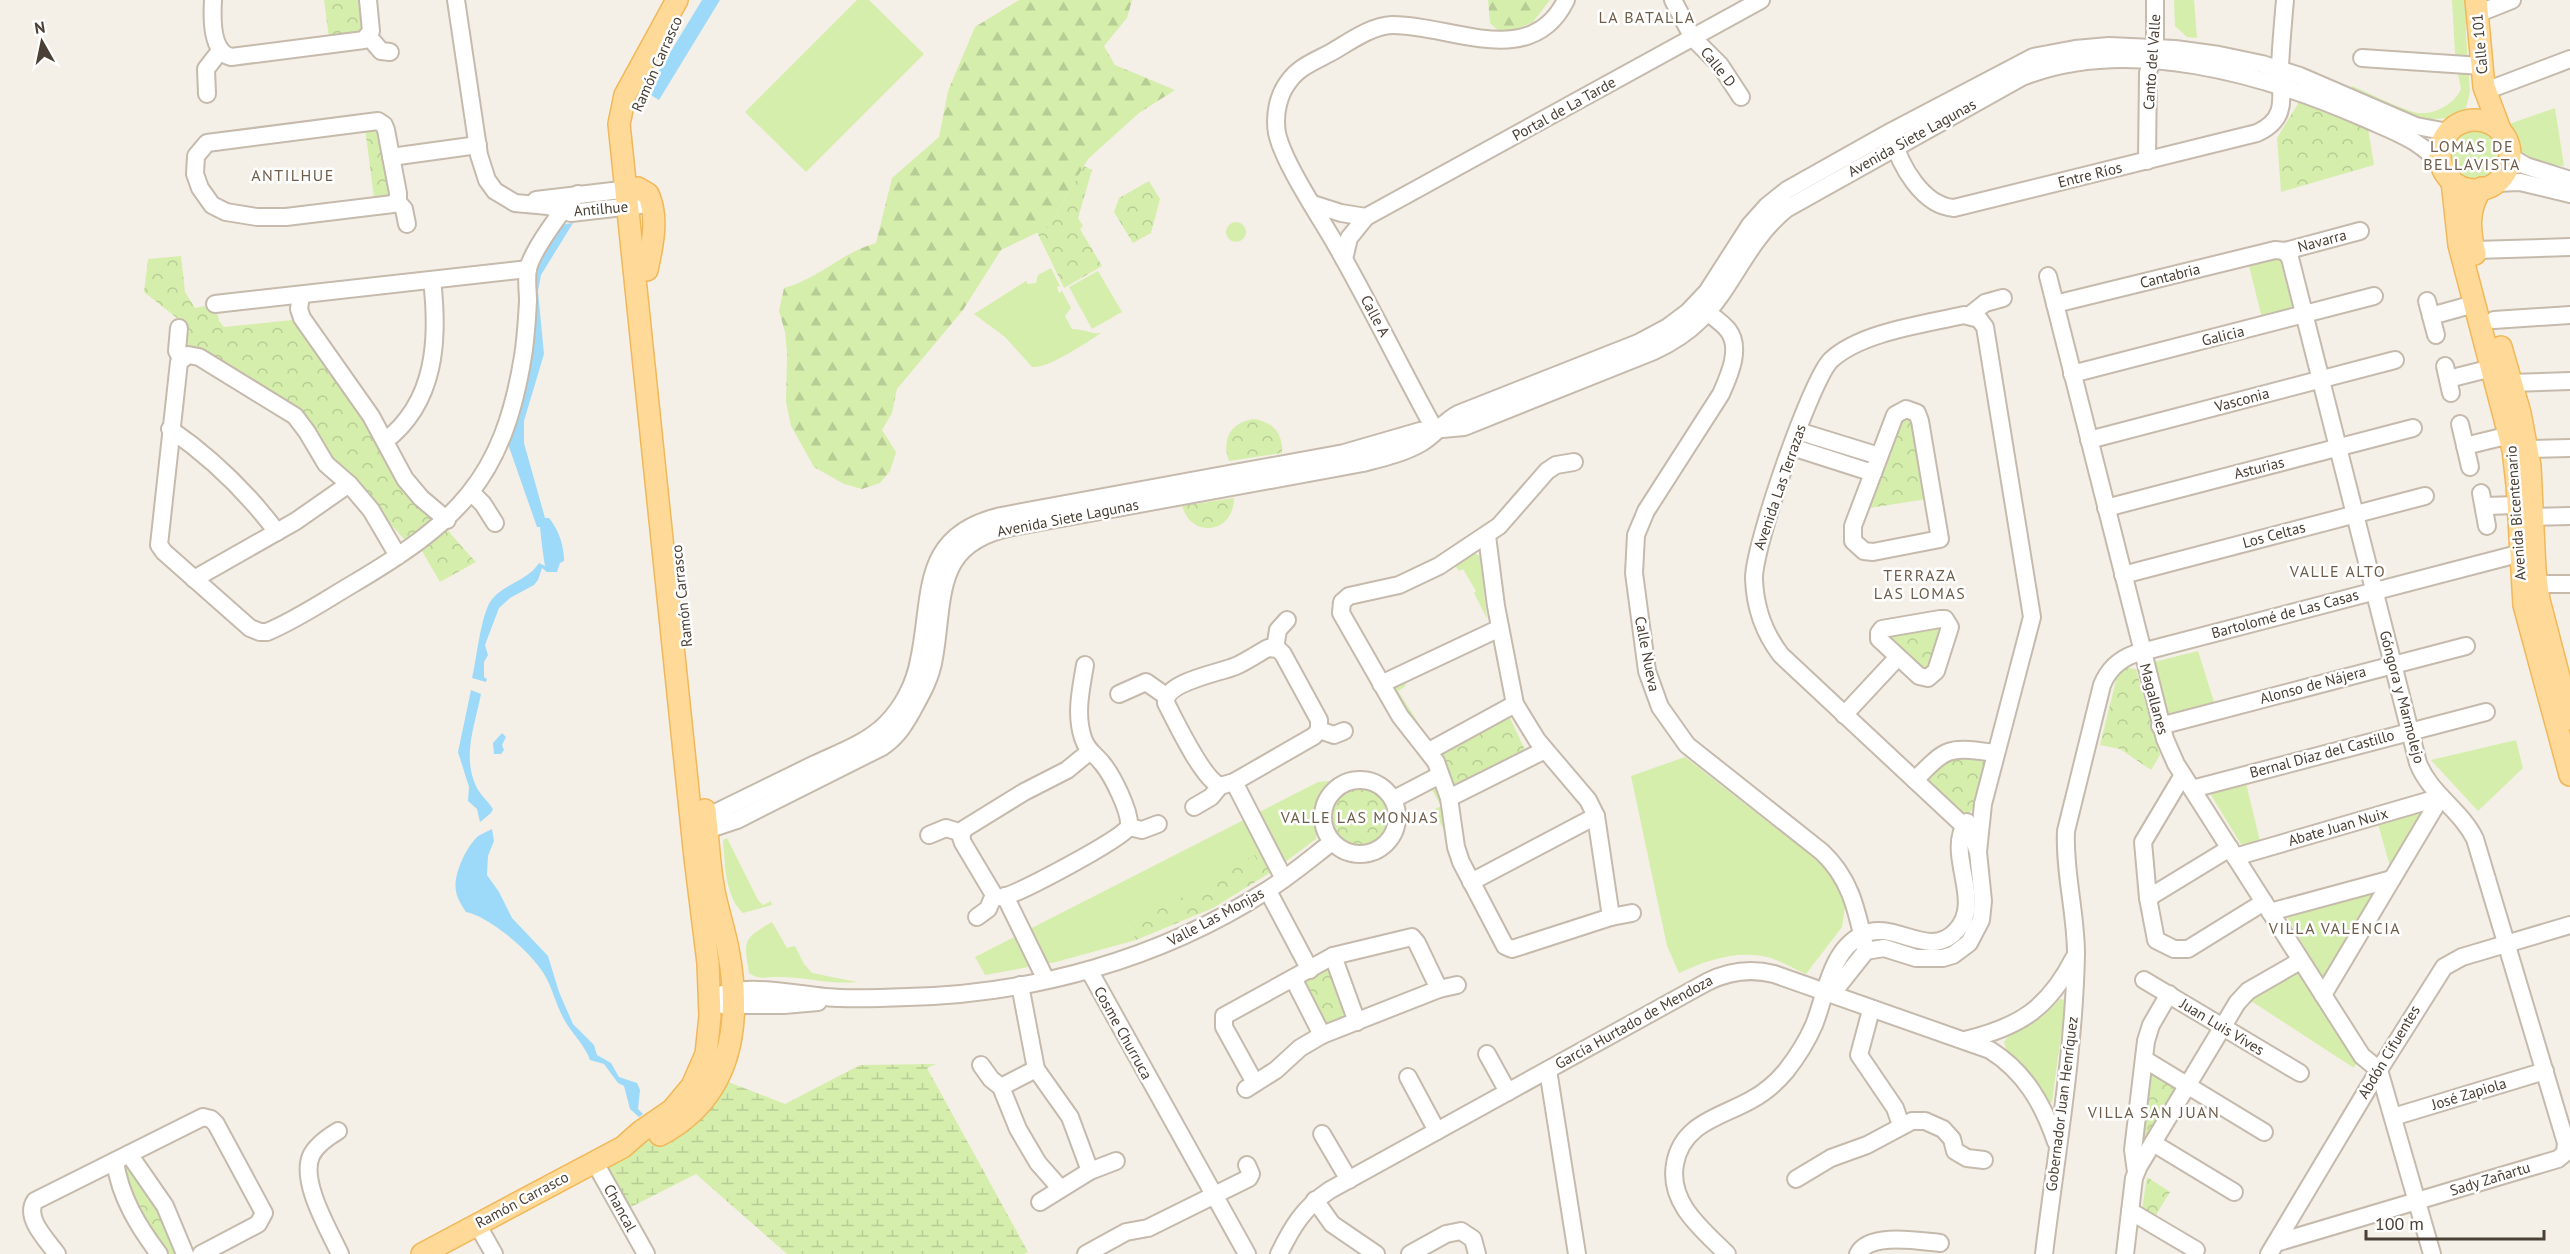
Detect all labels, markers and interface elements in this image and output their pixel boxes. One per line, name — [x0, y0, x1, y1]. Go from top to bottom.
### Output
district label: LA BATALLA — [1598, 7, 1696, 27]
north arrow — [12, 12, 72, 72]
street label: Ramón Carrasco — [627, 13, 686, 115]
street label: Canto del Valle — [2139, 13, 2164, 111]
street label: Calle 101 — [2467, 13, 2492, 75]
text: N — [33, 16, 46, 38]
street label: Calle D — [1697, 43, 1740, 91]
street label: Portal de La Tarde — [1509, 72, 1619, 145]
street label: Avenida Siete Lagunas — [1844, 94, 1979, 181]
district label: LOMAS DE BELLAVISTA — [2423, 136, 2521, 174]
street label: Entre Ríos — [2056, 157, 2124, 192]
district label: ANTILHUE — [251, 165, 335, 185]
street label: Antilhue — [573, 197, 629, 220]
street label: Navarra — [2295, 225, 2348, 256]
street label: Cantabria — [2138, 259, 2202, 292]
street label: Calle A — [1357, 292, 1394, 340]
street label: Galicia — [2200, 321, 2246, 350]
street label: Vasconia — [2212, 383, 2271, 416]
street label: Avenida Las Terrazas — [1749, 422, 1810, 552]
street label: Avenida Bicentenario — [2501, 445, 2530, 581]
street label: Asturias — [2232, 452, 2286, 483]
street label: Avenida Siete Lagunas — [995, 494, 1140, 541]
street label: Los Celtas — [2240, 517, 2307, 552]
street label: Ramón Carrasco — [667, 544, 696, 648]
district label: VALLE ALTO — [2289, 561, 2386, 581]
district label: TERRAZA LAS LOMAS — [1874, 565, 1966, 603]
street label: Bartolomé de Las Casas — [2209, 585, 2361, 642]
street label: Calle Nueva — [1631, 615, 1664, 693]
street label: Góngora y Marmolejo — [2376, 628, 2429, 765]
street label: Magallanes — [2136, 661, 2173, 737]
street label: Alonso de Nájera — [2258, 661, 2368, 708]
street label: Bernal Díaz del Castillo — [2247, 725, 2396, 782]
street label: Abate Juan Nuix — [2286, 803, 2390, 850]
district label: VALLE LAS MONJAS — [1280, 807, 1439, 827]
street label: Valle Las Monjas — [1163, 883, 1267, 950]
district label: VILLA VALENCIA — [2268, 918, 2401, 938]
street label: García Hurtado de Mendoza — [1551, 970, 1716, 1073]
street label: Cosme Churruca — [1090, 983, 1157, 1083]
street label: Juan Luis Vives — [2176, 993, 2268, 1059]
street label: Abdón Cifuentes — [2353, 1002, 2424, 1102]
street label: Gobernador Juan Henríquez — [2041, 1015, 2082, 1193]
street label: José Zapiola — [2428, 1073, 2509, 1114]
district label: VILLA SAN JUAN — [2087, 1102, 2220, 1122]
street label: Sady Zañartu — [2447, 1157, 2532, 1200]
street label: Ramón Carrasco — [472, 1167, 572, 1232]
street label: Chancal — [600, 1181, 641, 1235]
scale bar — [2366, 1203, 2544, 1241]
text: 100 m — [2375, 1212, 2424, 1235]

